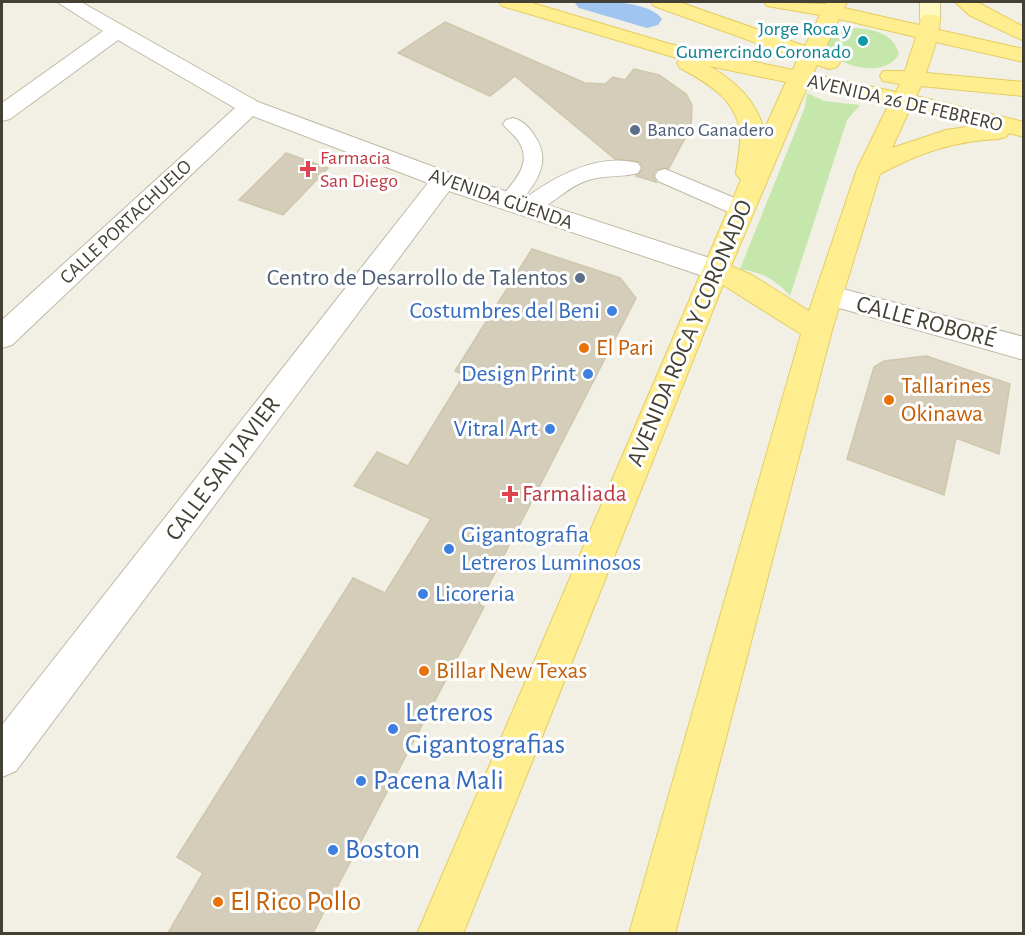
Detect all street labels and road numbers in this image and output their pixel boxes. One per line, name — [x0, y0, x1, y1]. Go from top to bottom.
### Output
street label: AVENIDA 26 DE FEBRERO — [805, 71, 1005, 135]
street label: CALLE PORTACHUELO — [56, 156, 196, 288]
street label: AVENIDA GÜENDA — [427, 165, 576, 233]
street label: AVENIDA ROCA Y CORONADO — [623, 196, 757, 470]
street label: CALLE ROBORÉ — [854, 290, 999, 352]
street label: CALLE SAN JAVIER — [161, 393, 285, 545]

